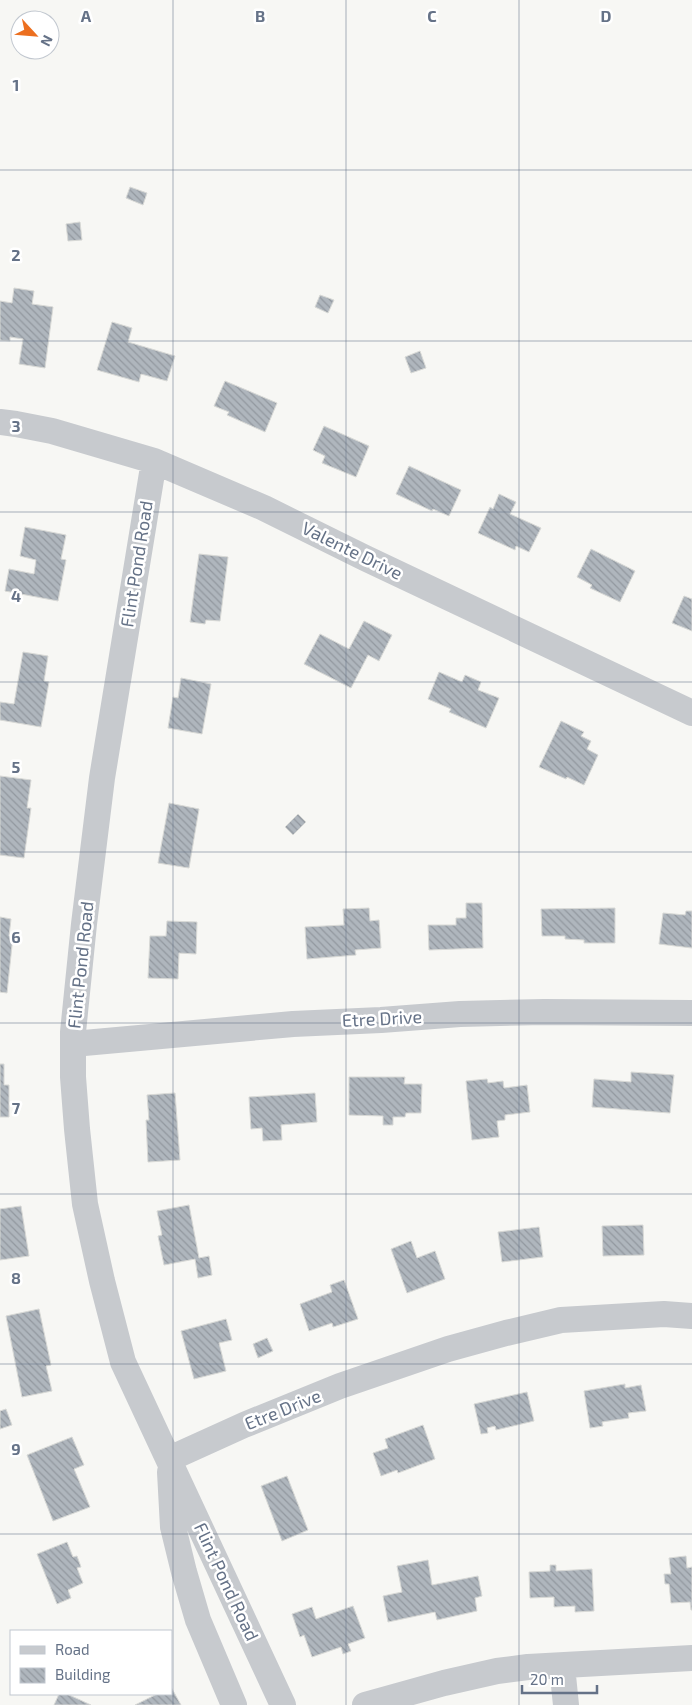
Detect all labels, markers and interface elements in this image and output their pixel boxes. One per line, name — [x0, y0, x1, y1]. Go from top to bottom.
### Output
text: A — [81, 6, 92, 25]
text: B — [255, 6, 265, 25]
text: C — [427, 6, 437, 25]
text: D — [601, 6, 612, 25]
north arrow — [10, 10, 60, 60]
text: N — [37, 33, 57, 49]
text: 1 — [13, 75, 19, 94]
text: 2 — [11, 245, 21, 264]
text: 3 — [11, 416, 21, 435]
street label: Flint Pond Road — [115, 499, 157, 629]
street label: Valente Drive — [299, 516, 406, 584]
text: 4 — [11, 586, 21, 605]
text: 5 — [12, 757, 21, 776]
street label: Flint Pond Road — [62, 900, 98, 1030]
text: 6 — [11, 927, 21, 946]
street label: Etre Drive — [341, 1005, 423, 1031]
text: 7 — [12, 1098, 21, 1117]
text: 8 — [11, 1268, 21, 1287]
street label: Etre Drive — [241, 1384, 324, 1434]
text: 9 — [11, 1439, 21, 1458]
street label: Flint Pond Road — [190, 1519, 264, 1644]
legend — [10, 1630, 172, 1695]
text: Road — [55, 1640, 90, 1658]
scale bar — [522, 1662, 597, 1694]
text: Building — [55, 1665, 111, 1683]
text: 20 m — [530, 1670, 564, 1688]

